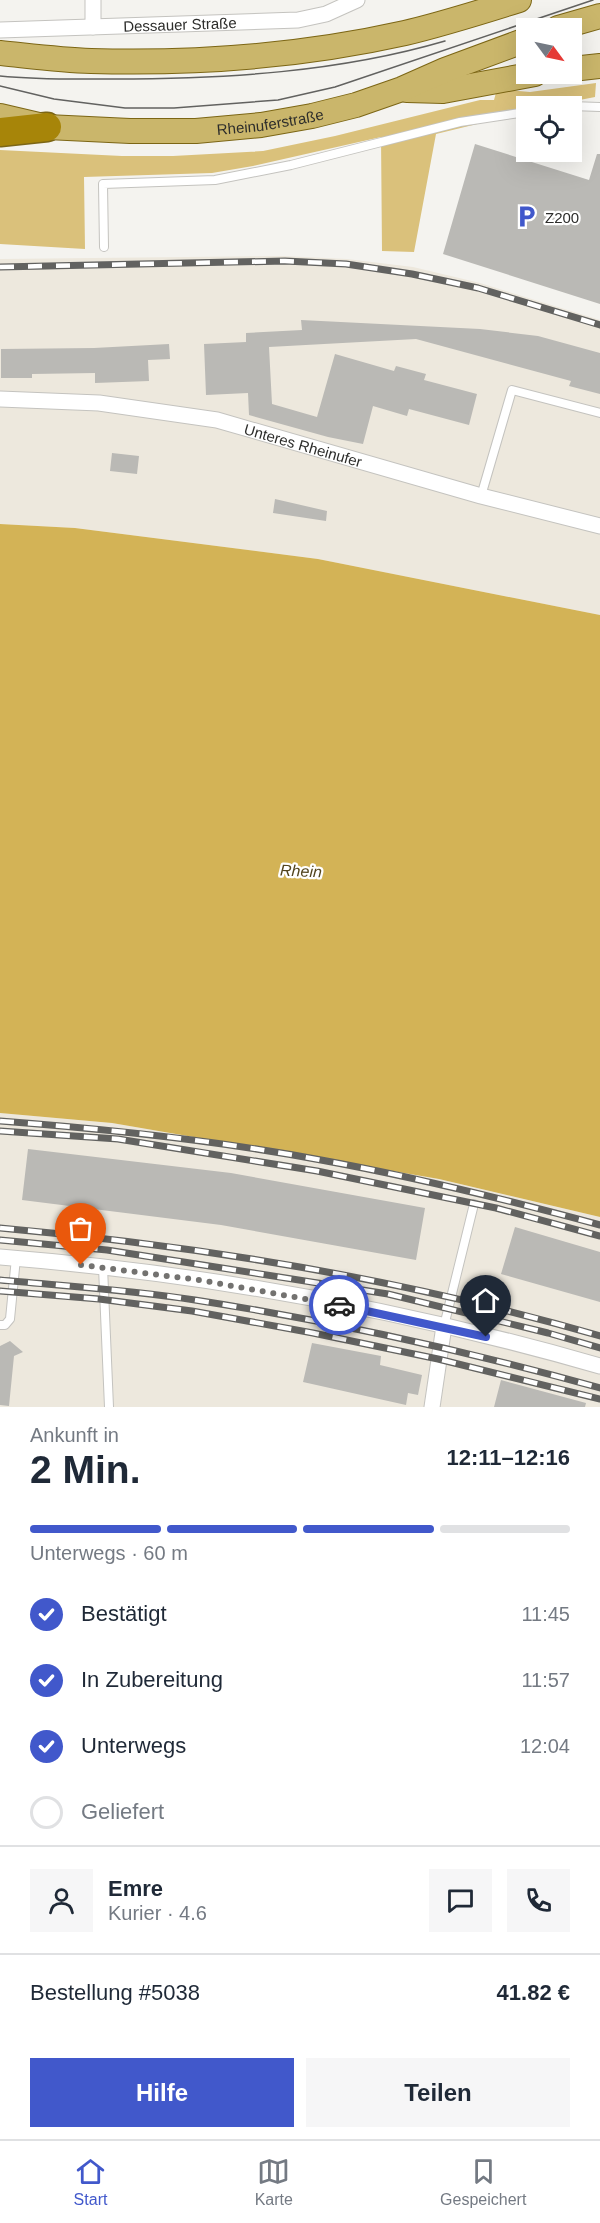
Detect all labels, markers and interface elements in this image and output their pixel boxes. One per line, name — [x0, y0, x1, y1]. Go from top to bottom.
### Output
street label: Dessauer Straße — [123, 14, 237, 34]
north arrow — [516, 18, 582, 84]
map controls — [516, 18, 582, 162]
button: locate — [516, 96, 582, 162]
street label: Rheinuferstraße — [216, 105, 325, 138]
parking icon: Z200 — [514, 204, 540, 230]
place label: Z200 — [545, 209, 579, 226]
street label: Unteres Rheinufer — [242, 420, 364, 470]
water label: Rhein — [280, 861, 322, 881]
pin — [55, 1203, 106, 1265]
icon: bag — [64, 1212, 97, 1245]
courier — [309, 1275, 369, 1335]
pin — [460, 1275, 511, 1337]
icon: home — [469, 1284, 502, 1317]
icon: car — [323, 1289, 356, 1322]
text: Ankunft in — [30, 1424, 119, 1446]
text: 12:11–12:16 — [446, 1445, 570, 1470]
text: 2 Min. — [30, 1448, 141, 1491]
text: Unterwegs · 60 m — [30, 1542, 188, 1564]
icon: check — [30, 1598, 63, 1631]
text: Bestätigt — [81, 1601, 167, 1626]
text: 11:45 — [521, 1603, 570, 1625]
icon: check — [30, 1664, 63, 1697]
text: In Zubereitung — [81, 1667, 223, 1692]
text: 11:57 — [521, 1669, 570, 1691]
icon: check — [30, 1730, 63, 1763]
text: Unterwegs — [81, 1733, 186, 1758]
text: 12:04 — [520, 1735, 570, 1757]
text: Geliefert — [81, 1799, 164, 1824]
button: person — [30, 1869, 93, 1932]
button: chat — [429, 1869, 492, 1932]
button: phone — [507, 1869, 570, 1932]
text: Emre — [108, 1876, 163, 1901]
text: Kurier · 4.6 — [108, 1902, 207, 1924]
text: Bestellung #5038 — [30, 1980, 200, 2005]
text: 41.82 € — [497, 1980, 570, 2005]
button: Hilfe — [30, 2058, 294, 2127]
button: Teilen — [306, 2058, 570, 2127]
tab: Start — [74, 2155, 107, 2209]
tab: Karte — [255, 2155, 293, 2209]
tab: Gespeichert — [440, 2155, 526, 2209]

